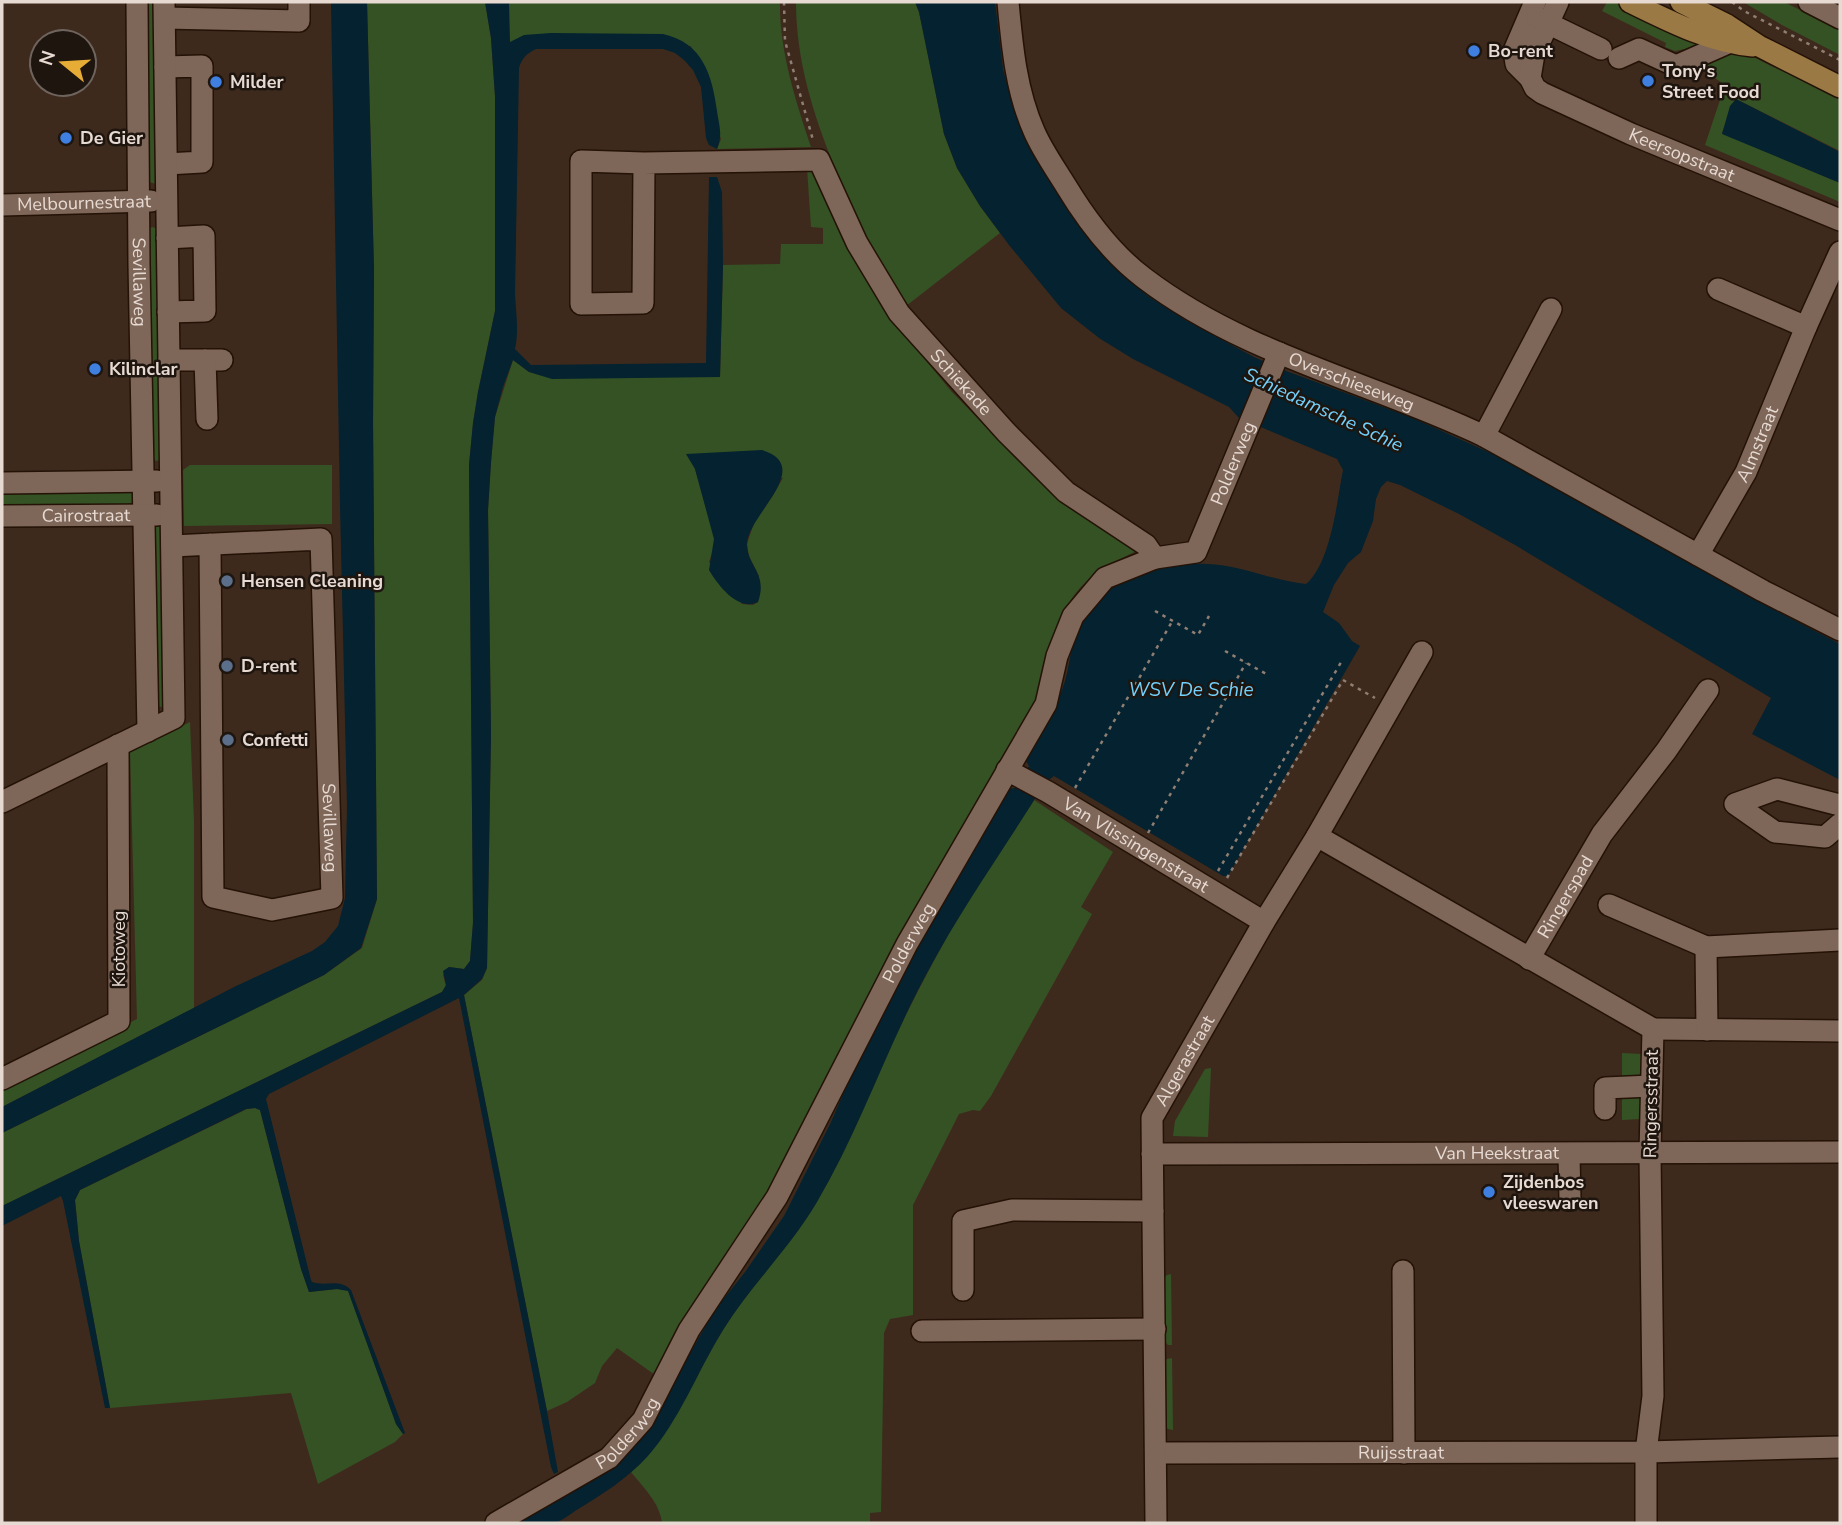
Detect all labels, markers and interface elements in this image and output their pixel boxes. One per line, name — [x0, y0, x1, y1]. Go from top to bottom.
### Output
north arrow — [28, 28, 98, 98]
place label: Bo-rent — [1488, 39, 1553, 63]
marker: Bo-rent — [1466, 43, 1482, 59]
text: N — [33, 47, 62, 69]
place label: Tony's Street Food — [1662, 59, 1760, 104]
place label: Milder — [230, 70, 283, 94]
marker: Tony's Street Food — [1640, 73, 1656, 89]
marker: Milder — [208, 74, 224, 90]
street label: Keersopstraat — [1625, 122, 1739, 188]
place label: De Gier — [80, 126, 143, 150]
marker: De Gier — [58, 130, 74, 146]
street label: Melbournestraat — [17, 189, 152, 217]
street label: Sevillaweg — [127, 237, 152, 327]
street label: Schiekade — [925, 344, 998, 421]
street label: Overschieseweg — [1285, 346, 1418, 417]
place label: Kilinclar — [109, 357, 178, 381]
marker: Kilinclar — [87, 361, 103, 377]
water label: Schiedamsche Schie — [1240, 362, 1407, 458]
street label: Almstraat — [1731, 402, 1784, 487]
street label: Polderweg — [1205, 418, 1261, 509]
street label: Cairostraat — [42, 503, 131, 528]
place label: Hensen Cleaning — [241, 569, 383, 593]
marker: Hensen Cleaning — [219, 573, 235, 589]
place label: D-rent — [241, 654, 297, 678]
marker: D-rent — [219, 658, 235, 674]
water label: WSV De Schie — [1128, 677, 1254, 703]
place label: Confetti — [242, 728, 308, 752]
marker: Confetti — [220, 732, 236, 748]
street label: Sevillaweg — [316, 783, 343, 873]
street label: Van Vlissingenstraat — [1057, 791, 1214, 898]
street label: Ringerspad — [1532, 851, 1599, 943]
street label: Polderweg — [877, 898, 940, 987]
street label: Kiotoweg — [107, 911, 131, 987]
street label: Algerastraat — [1149, 1010, 1221, 1111]
street label: Ringersstraat — [1638, 1049, 1664, 1158]
street label: Van Heekstraat — [1434, 1141, 1560, 1165]
place label: Zijdenbos vleeswaren — [1502, 1170, 1598, 1215]
marker: Zijdenbos vleeswaren — [1481, 1184, 1497, 1200]
street label: Polderweg — [591, 1393, 665, 1475]
street label: Ruijsstraat — [1358, 1440, 1445, 1465]

